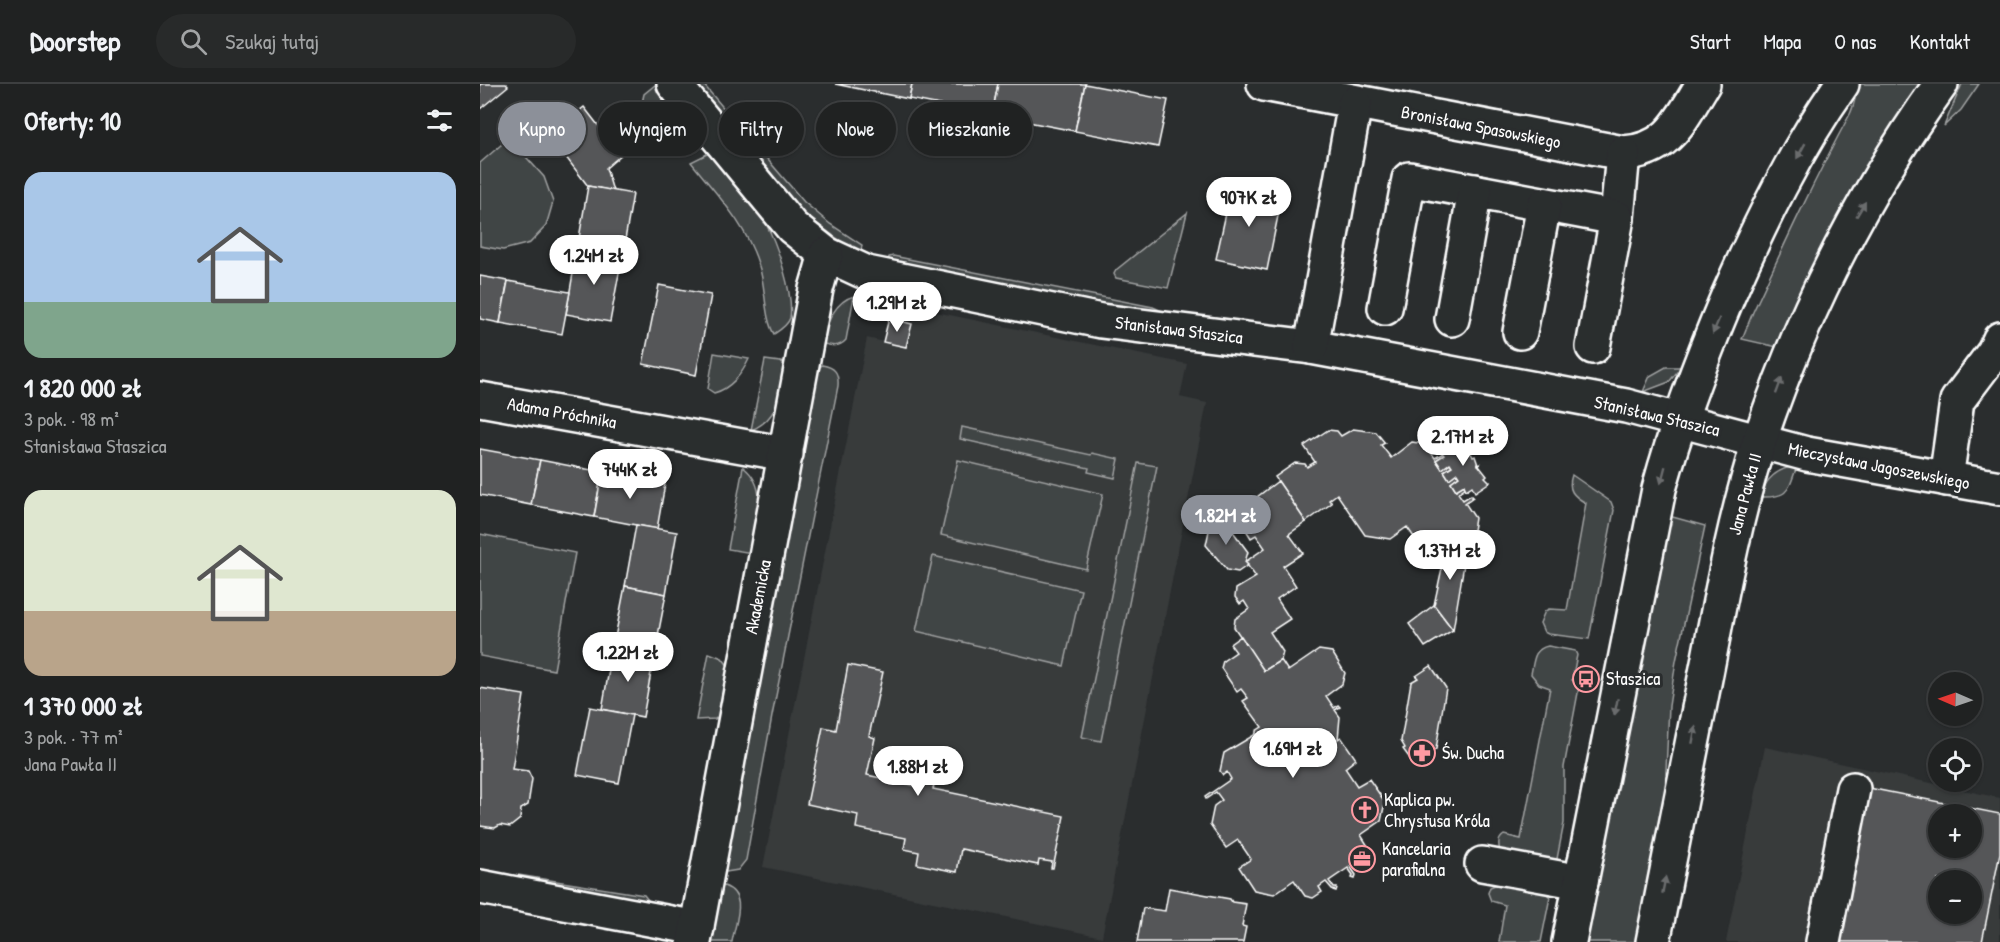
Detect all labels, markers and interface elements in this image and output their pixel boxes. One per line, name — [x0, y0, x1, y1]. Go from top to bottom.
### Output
search box — [156, 14, 576, 68]
text: Doorstep — [30, 22, 120, 60]
icon: search — [177, 25, 210, 58]
text: Szukaj tutaj — [225, 26, 319, 56]
text: Start — [1690, 27, 1730, 56]
text: Mapa — [1763, 27, 1801, 56]
text: O nas — [1834, 27, 1877, 56]
text: Kontakt — [1910, 27, 1970, 56]
street label: Bronisława Spasowskiego — [1399, 99, 1563, 154]
chip: Kupno — [498, 102, 586, 156]
chip: Wynajem — [598, 102, 707, 156]
chip: Filtry — [719, 102, 804, 156]
chip: Nowe — [816, 102, 896, 156]
chip: Mieszkanie — [908, 102, 1032, 156]
text: Oferty: 10 — [24, 103, 121, 138]
icon: filters — [423, 104, 456, 137]
one-way arrow — [1796, 142, 1806, 159]
pin: 907K zł — [1194, 177, 1304, 228]
text: 907K zł — [1220, 183, 1278, 210]
one-way arrow — [1855, 201, 1866, 217]
icon: home — [186, 211, 294, 319]
pin: 1.24M zł — [532, 235, 656, 286]
text: 1.24M zł — [563, 241, 625, 268]
pin: 1.29M zł — [835, 282, 959, 333]
text: 1.29M zł — [867, 288, 927, 315]
street label: Stanisława Staszica — [1114, 309, 1244, 350]
one-way arrow — [1711, 317, 1721, 335]
text: 1 820 000 zł — [24, 370, 142, 405]
one-way arrow — [1774, 377, 1784, 395]
street label: Stanisława Staszica — [1592, 389, 1722, 442]
street label: Adama Próchnika — [506, 391, 619, 434]
text: 3 pok. · 98 m² — [24, 405, 119, 432]
pin: 2.17M zł — [1401, 416, 1525, 467]
text: 2.17M zł — [1431, 422, 1495, 449]
text: Stanisława Staszica — [24, 432, 167, 459]
street label: Mieczysława Jagoszewskiego — [1786, 436, 1972, 495]
pin: 744K zł — [575, 449, 685, 500]
street label: Jana Pawła II — [1722, 450, 1767, 537]
text: 744K zł — [602, 455, 658, 482]
one-way arrow — [1657, 466, 1667, 484]
pin: 1.82M zł — [1164, 495, 1288, 546]
text: 1.82M zł — [1195, 501, 1257, 528]
icon: home — [186, 529, 294, 637]
pin: 1.37M zł — [1388, 530, 1512, 581]
text: 1.37M zł — [1418, 536, 1482, 563]
street label: Akademicka — [738, 558, 777, 636]
pin: 1.22M zł — [566, 632, 690, 683]
text: 1.22M zł — [597, 638, 659, 665]
bus stop icon: Staszica — [1571, 664, 1601, 694]
place label: Staszica — [1606, 666, 1660, 691]
north arrow — [1928, 672, 1982, 726]
map controls — [1928, 672, 1982, 924]
text: 1 370 000 zł — [24, 688, 144, 723]
one-way arrow — [1611, 698, 1620, 717]
text: 3 pok. · 77 m² — [24, 723, 123, 750]
one-way arrow — [1690, 725, 1699, 744]
pin: 1.69M zł — [1231, 728, 1355, 779]
text: 1.69M zł — [1263, 734, 1323, 761]
pharmacy icon: Św. Ducha — [1407, 738, 1437, 768]
button: locate — [1928, 738, 1982, 792]
place label: Św. Ducha — [1442, 740, 1504, 765]
pin: 1.88M zł — [856, 746, 980, 797]
text: Jana Pawła II — [24, 750, 117, 777]
text: 1.88M zł — [887, 752, 949, 779]
place label: Kaplica pw. Chrystusa Króla — [1384, 787, 1490, 833]
church icon: Kaplica pw. Chrystusa Króla — [1350, 795, 1380, 825]
button: + — [1928, 804, 1982, 858]
place label: Kancelaria parafialna — [1382, 836, 1451, 882]
office icon: Kancelaria parafialna — [1347, 844, 1377, 874]
button: − — [1928, 870, 1982, 924]
one-way arrow — [1660, 875, 1669, 894]

